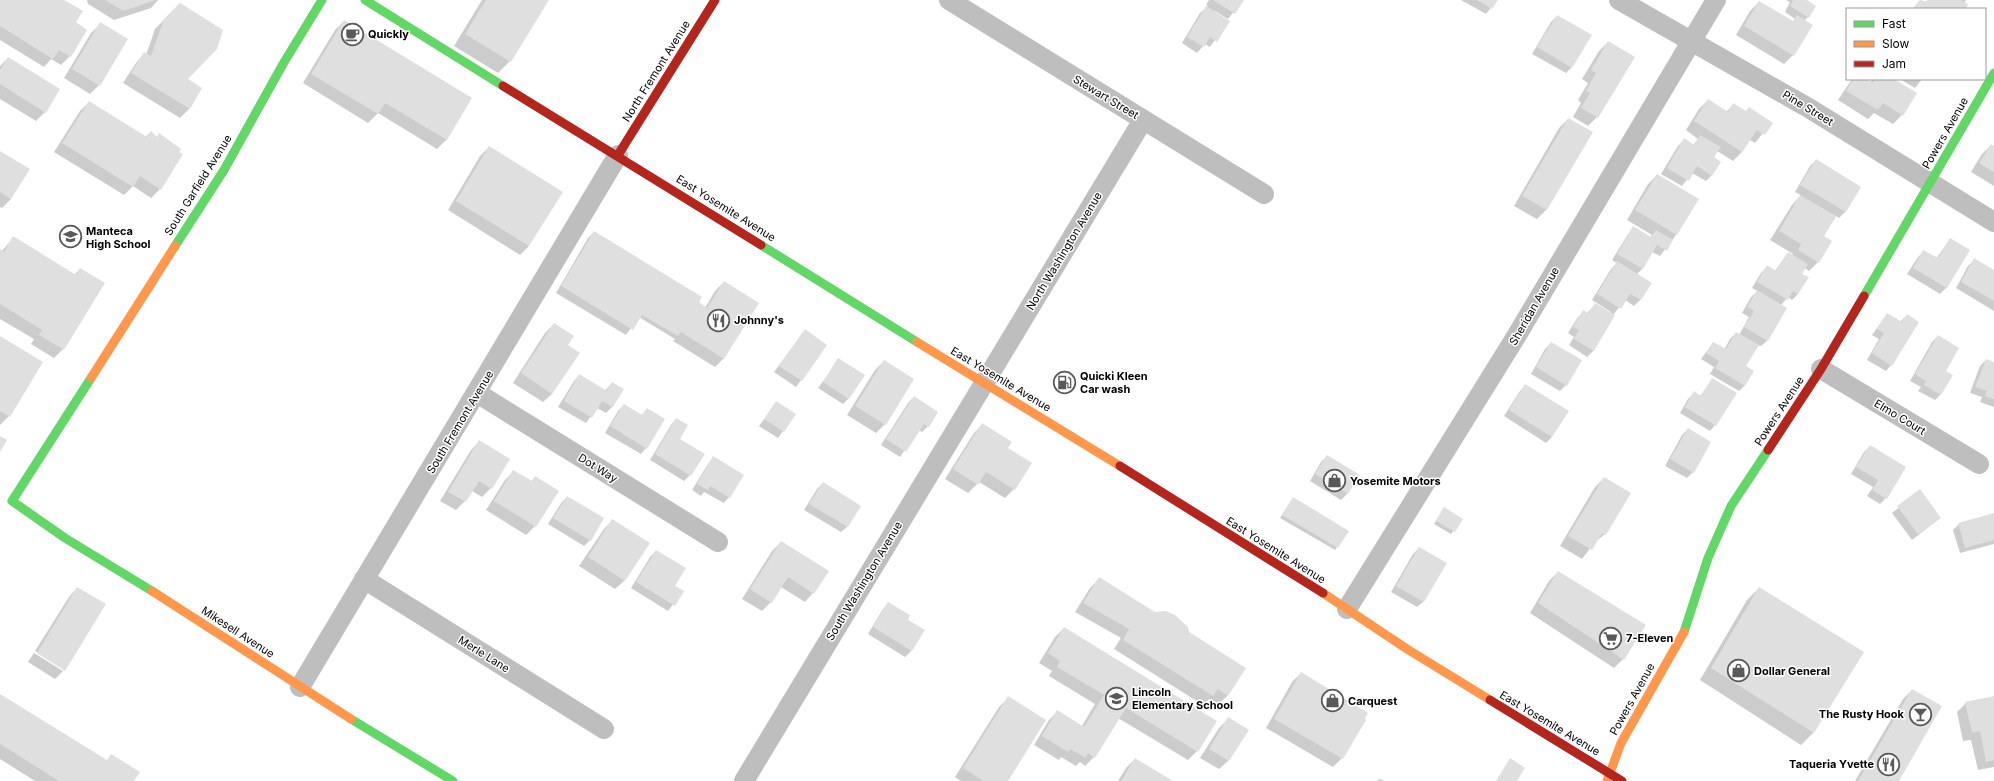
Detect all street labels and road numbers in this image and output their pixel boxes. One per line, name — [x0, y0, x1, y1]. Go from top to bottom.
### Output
street label: North Fremont Avenue — [619, 18, 693, 124]
street label: Stewart Street — [1071, 72, 1142, 122]
street label: Pine Street — [1780, 87, 1836, 129]
street label: Powers Avenue — [1919, 95, 1971, 171]
street label: South Garfield Avenue — [161, 132, 235, 238]
street label: East Yosemite Avenue — [674, 172, 778, 244]
street label: North Washington Avenue — [1023, 189, 1105, 313]
street label: Sheridan Avenue — [1506, 264, 1562, 348]
street label: East Yosemite Avenue — [948, 343, 1054, 415]
street label: South Fremont Avenue — [424, 368, 496, 476]
street label: Powers Avenue — [1751, 374, 1807, 448]
street label: Elmo Court — [1872, 396, 1929, 438]
street label: Dot Way — [576, 450, 620, 486]
street label: East Yosemite Avenue — [1224, 514, 1328, 586]
street label: South Washington Avenue — [823, 519, 905, 643]
street label: Mikesell Avenue — [199, 603, 277, 661]
street label: Merle Lane — [456, 633, 512, 675]
street label: Powers Avenue — [1606, 661, 1658, 737]
street label: East Yosemite Avenue — [1497, 687, 1603, 759]

